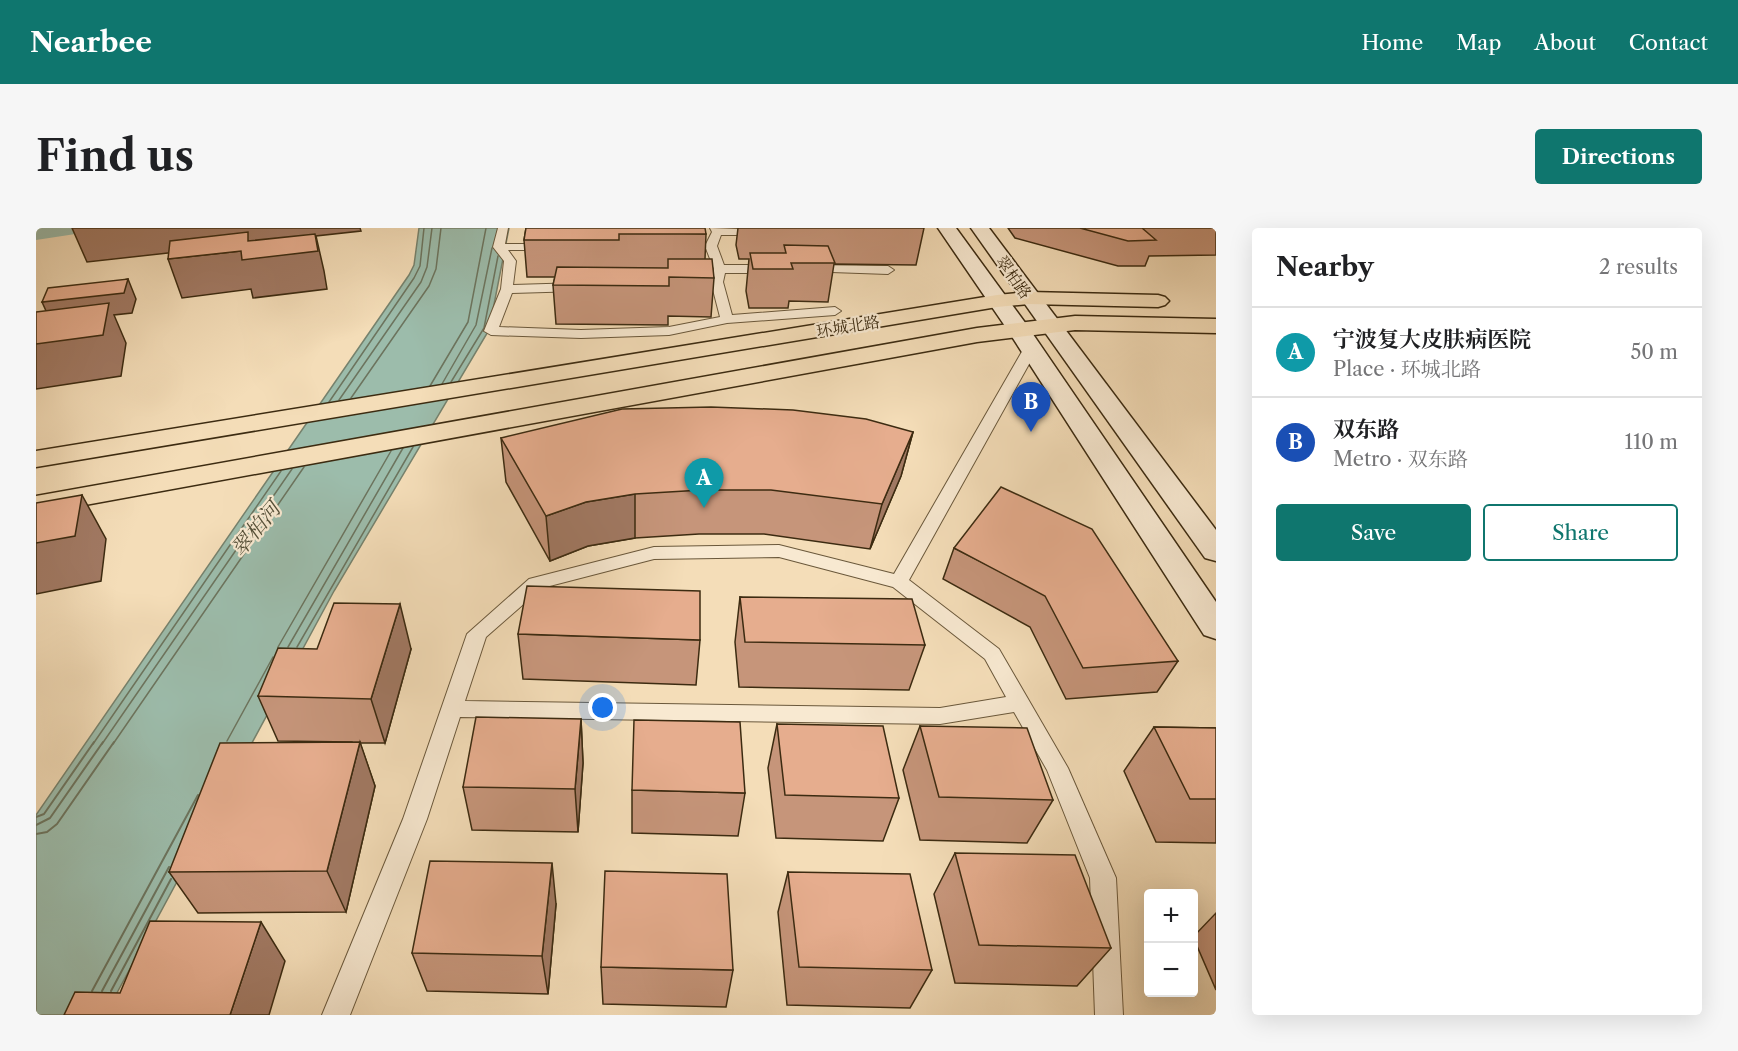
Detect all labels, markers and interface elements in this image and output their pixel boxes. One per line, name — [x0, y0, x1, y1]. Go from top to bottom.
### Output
text: Nearbee — [30, 25, 152, 59]
text: Home — [1362, 30, 1423, 55]
text: Map — [1456, 30, 1501, 55]
text: About — [1534, 30, 1596, 55]
text: Contact — [1629, 30, 1708, 55]
button: Directions — [1535, 129, 1702, 184]
text: Find us — [36, 130, 194, 182]
text: Nearby — [1276, 251, 1374, 283]
street label: 翠柏路 — [992, 252, 1036, 302]
text: 2 results — [1599, 255, 1678, 279]
street label: 环城北路 — [815, 311, 881, 341]
text: 宁波复大皮肤病医院 — [1333, 326, 1531, 353]
text: A — [1288, 340, 1303, 364]
text: 50 m — [1631, 340, 1678, 364]
text: Place · 环城北路 — [1333, 357, 1481, 381]
pin: B — [1012, 382, 1050, 432]
text: 双东路 — [1333, 416, 1399, 443]
text: B — [1288, 430, 1303, 454]
text: 110 m — [1625, 430, 1678, 454]
text: Metro · 双东路 — [1333, 447, 1468, 471]
pin: A — [684, 458, 724, 508]
water label: 翠柏河 — [226, 493, 288, 561]
button: Save — [1276, 504, 1471, 561]
button: Share — [1483, 504, 1678, 561]
your location — [588, 693, 617, 722]
map controls — [1144, 889, 1198, 997]
button: + — [1144, 889, 1198, 943]
button: − — [1144, 943, 1198, 997]

